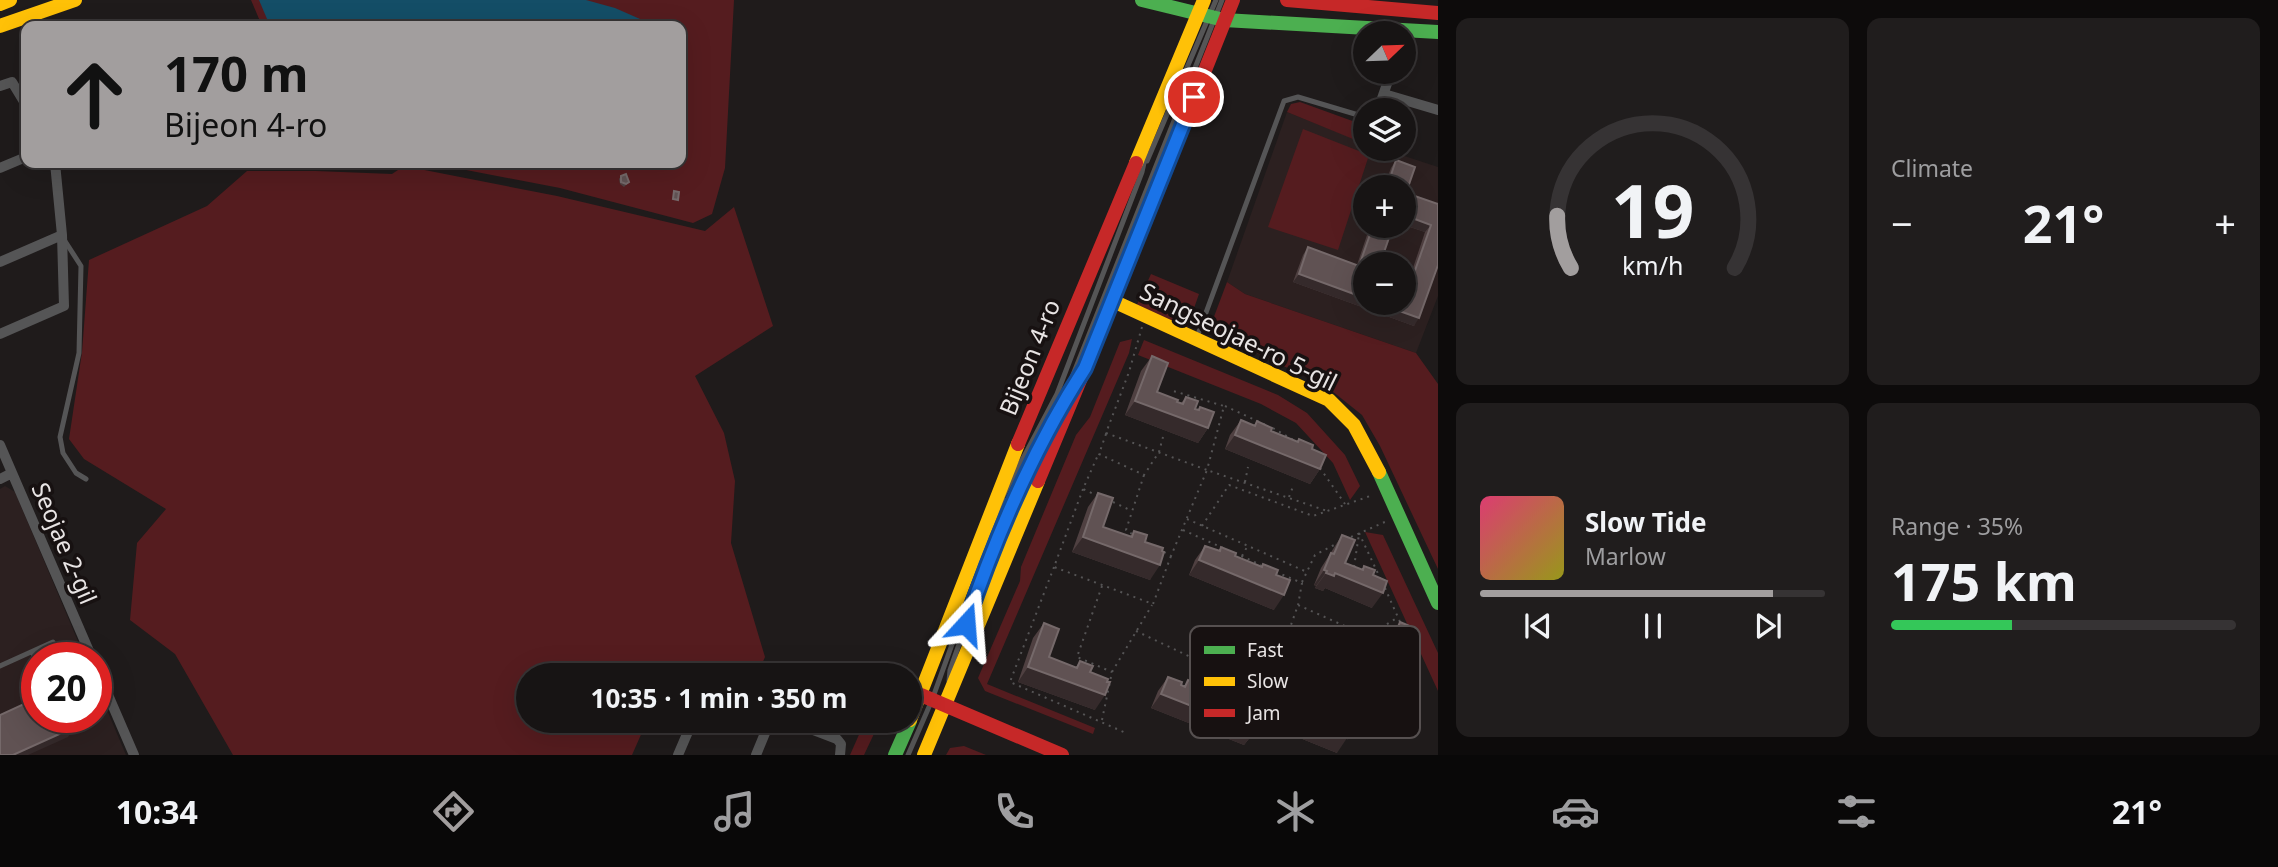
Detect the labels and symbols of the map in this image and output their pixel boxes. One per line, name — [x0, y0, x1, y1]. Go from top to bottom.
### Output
north arrow — [1353, 21, 1416, 84]
pin — [1164, 67, 1224, 127]
street label: Sangseojae-ro 5-gil — [1135, 274, 1343, 398]
street label: Bijeon 4-ro — [991, 294, 1067, 420]
street label: Seojae 2-gil — [25, 477, 105, 609]
position arrow — [929, 587, 1003, 661]
legend — [1190, 626, 1420, 738]
text: Fast — [1247, 637, 1284, 663]
speed limit sign: 20 — [21, 642, 112, 733]
text: Slow — [1247, 668, 1288, 694]
text: Jam — [1245, 700, 1281, 726]

